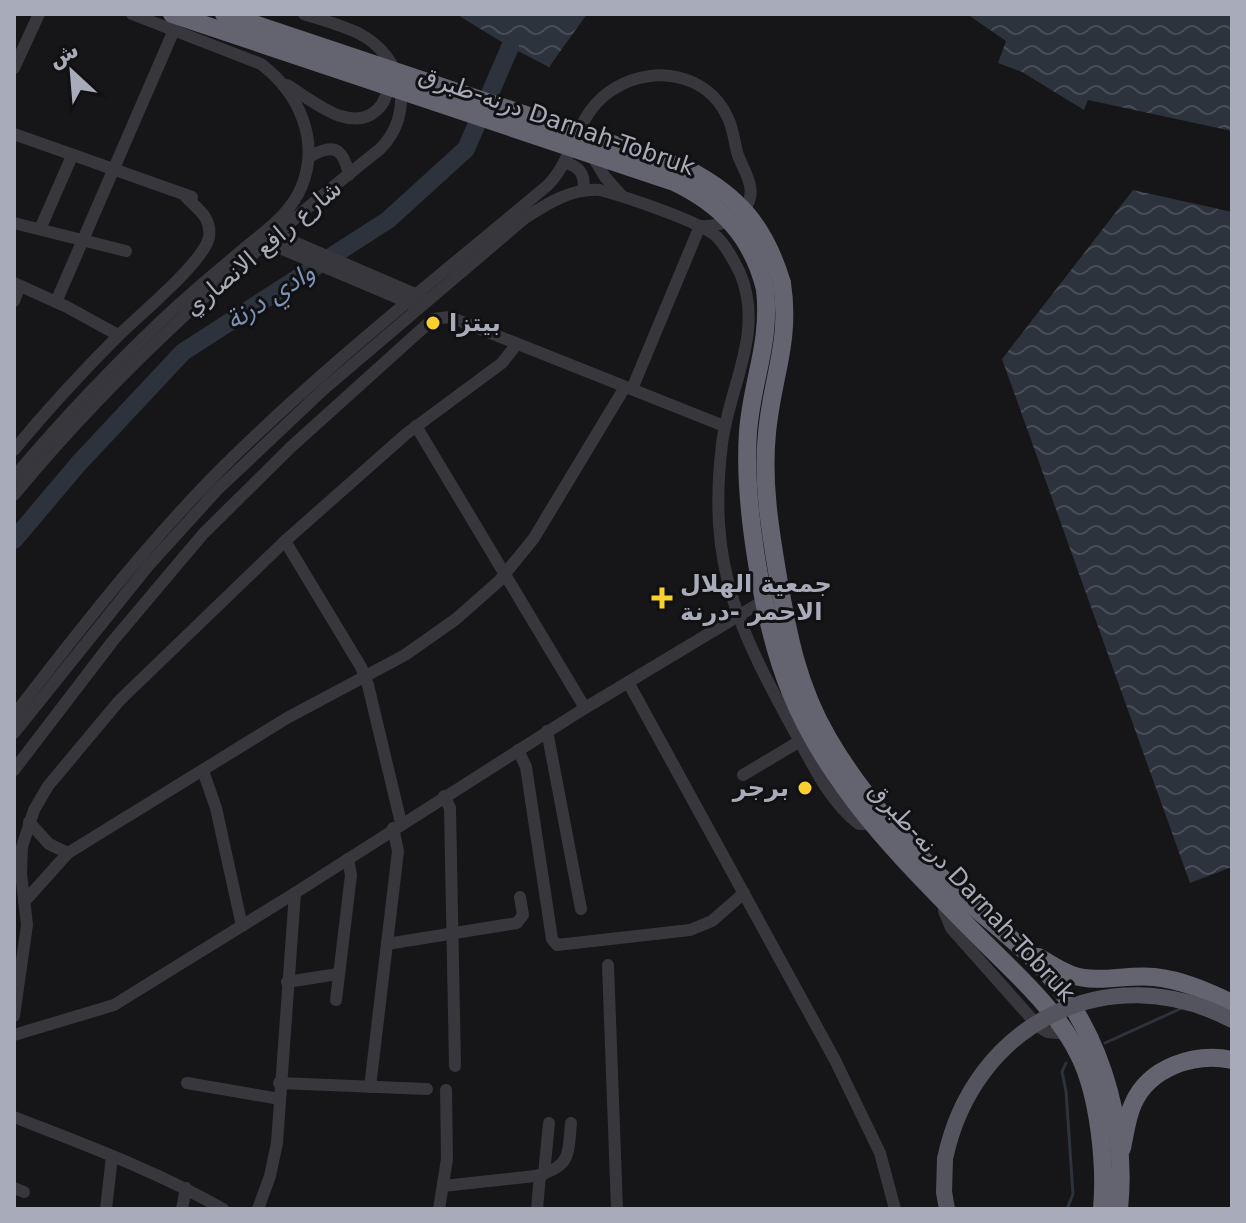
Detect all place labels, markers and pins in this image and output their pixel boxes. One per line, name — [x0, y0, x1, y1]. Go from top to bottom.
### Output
place label: بيتزا — [449, 309, 501, 337]
marker: بيتزا — [424, 314, 442, 332]
place label: جمعية الهلال الاحمر -درنة — [680, 570, 832, 626]
marker: جمعية الهلال الاحمر -درنة — [651, 587, 673, 609]
place label: برجر — [732, 774, 789, 802]
marker: برجر — [796, 779, 814, 797]

